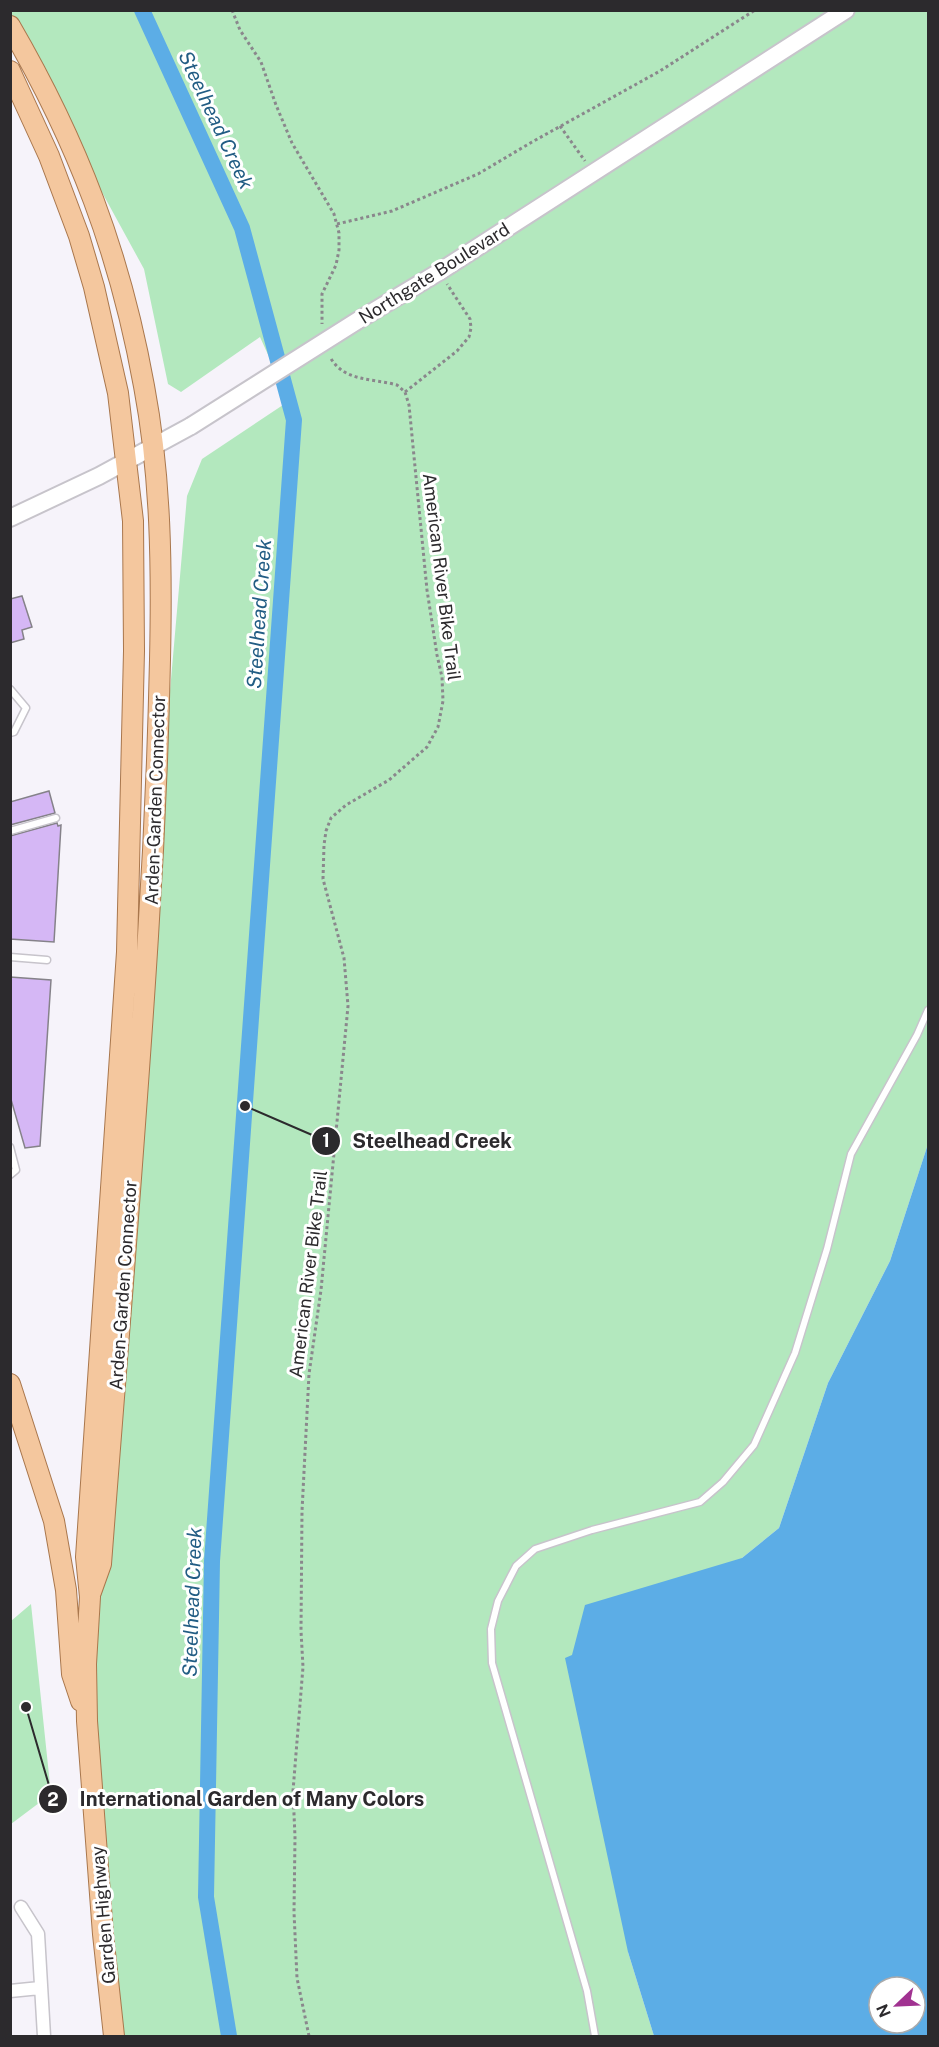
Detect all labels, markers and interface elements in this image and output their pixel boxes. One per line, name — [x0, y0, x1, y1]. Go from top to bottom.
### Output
water label: Steelhead Creek — [173, 47, 259, 193]
street label: Northgate Boulevard — [355, 218, 513, 328]
street label: American River Bike Trail — [419, 472, 465, 682]
water label: Steelhead Creek — [242, 538, 276, 690]
street label: Arden-Garden Connector — [141, 695, 169, 905]
callout: Steelhead Creek — [311, 1122, 524, 1160]
text: Steelhead Creek — [352, 1129, 512, 1153]
text: 1 — [322, 1130, 330, 1151]
street label: American River Bike Trail — [285, 1169, 331, 1379]
street label: Arden-Garden Connector — [105, 1179, 141, 1391]
water label: Steelhead Creek — [177, 1526, 207, 1677]
callout: International Garden of Many Colors — [38, 1780, 437, 1818]
text: International Garden of Many Colors — [80, 1787, 424, 1811]
text: 2 — [47, 1789, 59, 1810]
street label: Garden Highway — [86, 1845, 119, 1985]
north arrow — [867, 1975, 927, 2035]
text: N — [872, 2001, 895, 2020]

